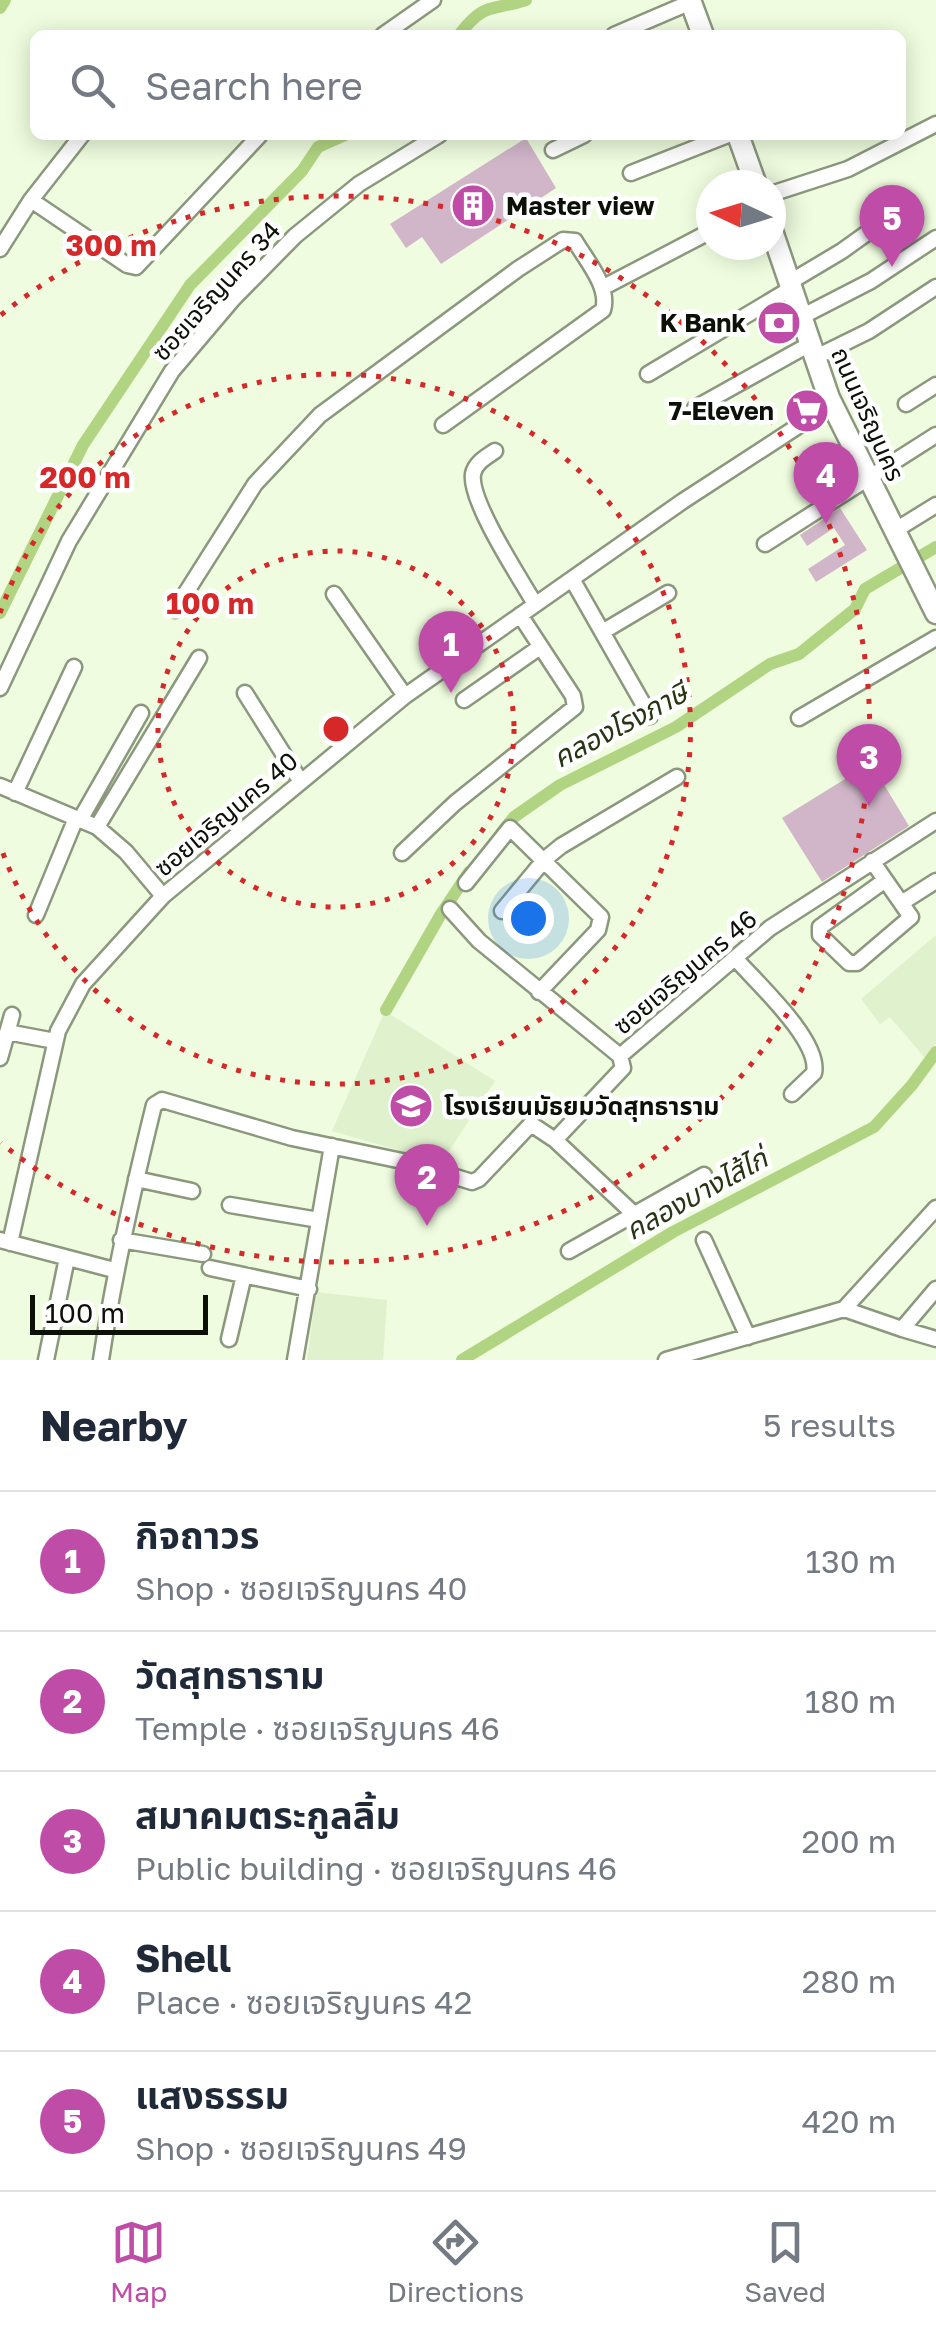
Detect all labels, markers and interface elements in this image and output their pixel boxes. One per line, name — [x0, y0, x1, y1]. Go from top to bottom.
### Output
search box — [30, 30, 906, 140]
icon: search — [65, 58, 120, 113]
text: Search here — [145, 63, 363, 108]
north arrow — [696, 170, 786, 260]
building icon: Master view — [450, 183, 496, 229]
pin: 5 — [860, 184, 924, 267]
place label: Master view — [506, 190, 655, 221]
street label: ซอยเจริญนคร 34 — [145, 215, 286, 367]
text: 300 m — [65, 227, 157, 263]
bank icon: K Bank — [756, 300, 802, 346]
place label: K Bank — [660, 307, 746, 338]
street label: ถนนเจริญนคร — [825, 342, 912, 486]
supermarket icon: 7-Eleven — [784, 388, 830, 434]
place label: 7-Eleven — [668, 395, 774, 426]
pin: 4 — [794, 442, 858, 524]
text: 200 m — [39, 459, 131, 495]
text: 100 m — [166, 585, 254, 621]
pin: 1 — [418, 610, 484, 693]
water label: คลองโรงภาษี — [547, 674, 696, 774]
centre of rings — [318, 711, 354, 747]
pin: 3 — [836, 724, 902, 806]
street label: ซอยเจริญนคร 40 — [148, 745, 304, 883]
your location — [503, 893, 554, 944]
street label: ซอยเจริญนคร 46 — [607, 903, 763, 1041]
school or university icon: โรงเรียนมัธยมวัดสุทธาราม — [388, 1083, 434, 1129]
place label: โรงเรียนมัธยมวัดสุทธาราม — [444, 1090, 719, 1122]
water label: คลองบางไส้ไก่ — [619, 1139, 776, 1246]
pin: 2 — [394, 1144, 460, 1226]
scale bar — [30, 1290, 208, 1334]
text: 100 m — [45, 1296, 125, 1329]
text: Nearby — [40, 1400, 188, 1450]
text: 5 results — [763, 1406, 896, 1444]
text: กิจถาวร — [135, 1512, 259, 1557]
text: 1 — [64, 1542, 81, 1580]
text: 130 m — [806, 1542, 896, 1580]
text: Shop · ซอยเจริญนคร 40 — [135, 1569, 467, 1607]
text: วัดสุทธาราม — [135, 1652, 325, 1697]
text: 2 — [63, 1682, 82, 1720]
text: 180 m — [805, 1682, 896, 1720]
text: Temple · ซอยเจริญนคร 46 — [135, 1709, 500, 1747]
text: สมาคมตระกูลลิ้ม — [135, 1792, 400, 1837]
text: 3 — [63, 1822, 82, 1860]
text: 200 m — [801, 1822, 896, 1860]
text: Public building · ซอยเจริญนคร 46 — [135, 1849, 617, 1887]
text: Shell — [135, 1935, 231, 1980]
text: 4 — [62, 1962, 83, 2000]
text: 280 m — [802, 1962, 896, 2000]
text: Place · ซอยเจริญนคร 42 — [135, 1983, 472, 2021]
text: แสงธรรม — [135, 2072, 289, 2117]
text: 5 — [63, 2102, 82, 2140]
text: 420 m — [802, 2102, 896, 2140]
text: Shop · ซอยเจริญนคร 49 — [135, 2129, 467, 2167]
tab: Map — [110, 2215, 167, 2308]
tab: Directions — [387, 2215, 524, 2308]
tab: Saved — [744, 2215, 826, 2308]

